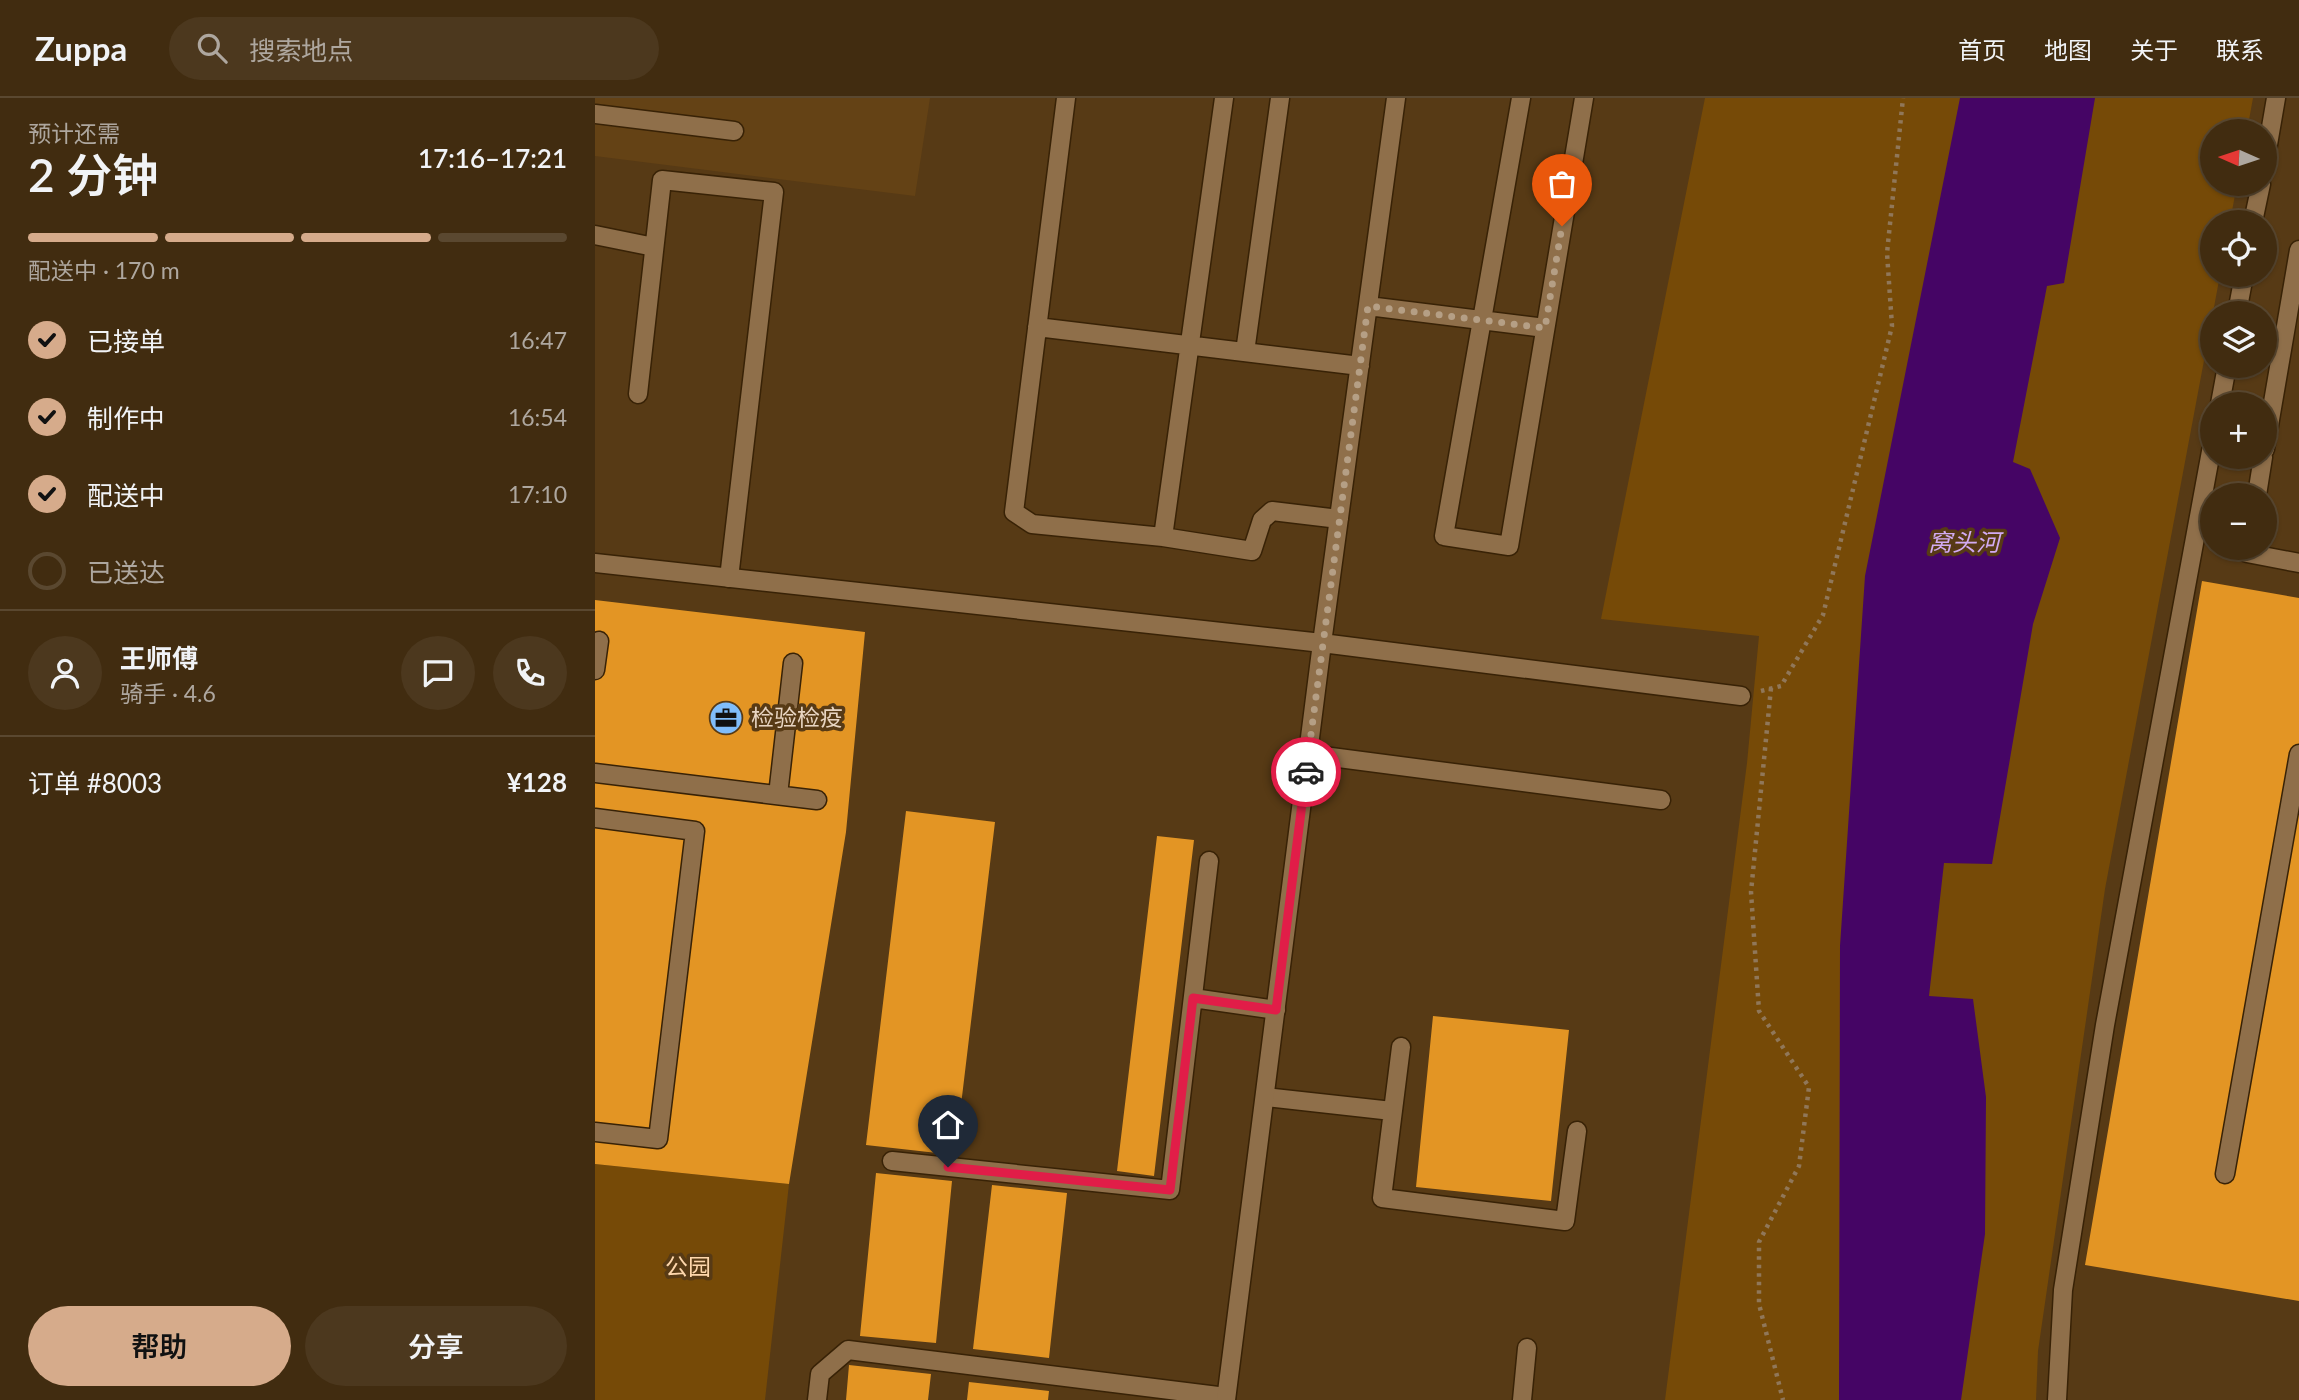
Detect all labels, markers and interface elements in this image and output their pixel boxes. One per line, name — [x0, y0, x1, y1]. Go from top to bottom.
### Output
search box — [169, 17, 659, 80]
text: Zuppa — [35, 28, 127, 68]
icon: search — [193, 29, 231, 67]
text: 搜索地点 — [249, 34, 353, 66]
text: 首页 — [1958, 35, 2006, 64]
text: 地图 — [2044, 35, 2092, 64]
text: 关于 — [2130, 35, 2178, 64]
text: 联系 — [2216, 35, 2264, 64]
text: 预计还需 — [28, 119, 120, 147]
north arrow — [2200, 119, 2277, 196]
map controls — [2200, 119, 2277, 560]
text: 17:16–17:21 — [418, 142, 567, 174]
text: 2 分钟 — [28, 147, 158, 202]
pin — [1532, 154, 1592, 226]
icon: bag — [1543, 165, 1581, 203]
button: locate — [2200, 210, 2277, 287]
text: 配送中 · 170 m — [28, 256, 180, 284]
button: layers — [2200, 301, 2277, 378]
icon: check — [28, 321, 66, 359]
text: 已接单 — [87, 325, 165, 357]
text: 16:47 — [508, 326, 567, 354]
button: + — [2200, 392, 2277, 469]
icon: check — [28, 398, 66, 436]
text: 制作中 — [87, 402, 165, 434]
text: 16:54 — [508, 403, 567, 431]
icon: check — [28, 475, 66, 513]
text: 配送中 — [87, 479, 165, 511]
text: 17:10 — [508, 480, 567, 508]
button: − — [2200, 483, 2277, 560]
water label: 窝头河 — [1928, 527, 2004, 556]
text: 已送达 — [87, 556, 165, 588]
button: person — [28, 636, 102, 710]
button: chat — [401, 636, 475, 710]
button: phone — [493, 636, 567, 710]
text: 王师傅 — [120, 642, 198, 674]
text: 骑手 · 4.6 — [120, 679, 216, 707]
office icon: 检验检疫 — [707, 699, 745, 737]
place label: 检验检疫 — [751, 703, 843, 731]
courier — [1271, 737, 1341, 807]
icon: car — [1287, 753, 1325, 791]
text: ¥128 — [507, 766, 567, 798]
text: 订单 #8003 — [28, 767, 162, 799]
pin — [918, 1095, 978, 1167]
icon: home — [929, 1106, 967, 1144]
park label: 公园 — [665, 1252, 711, 1280]
button: 帮助 — [28, 1306, 291, 1386]
button: 分享 — [305, 1306, 567, 1386]

